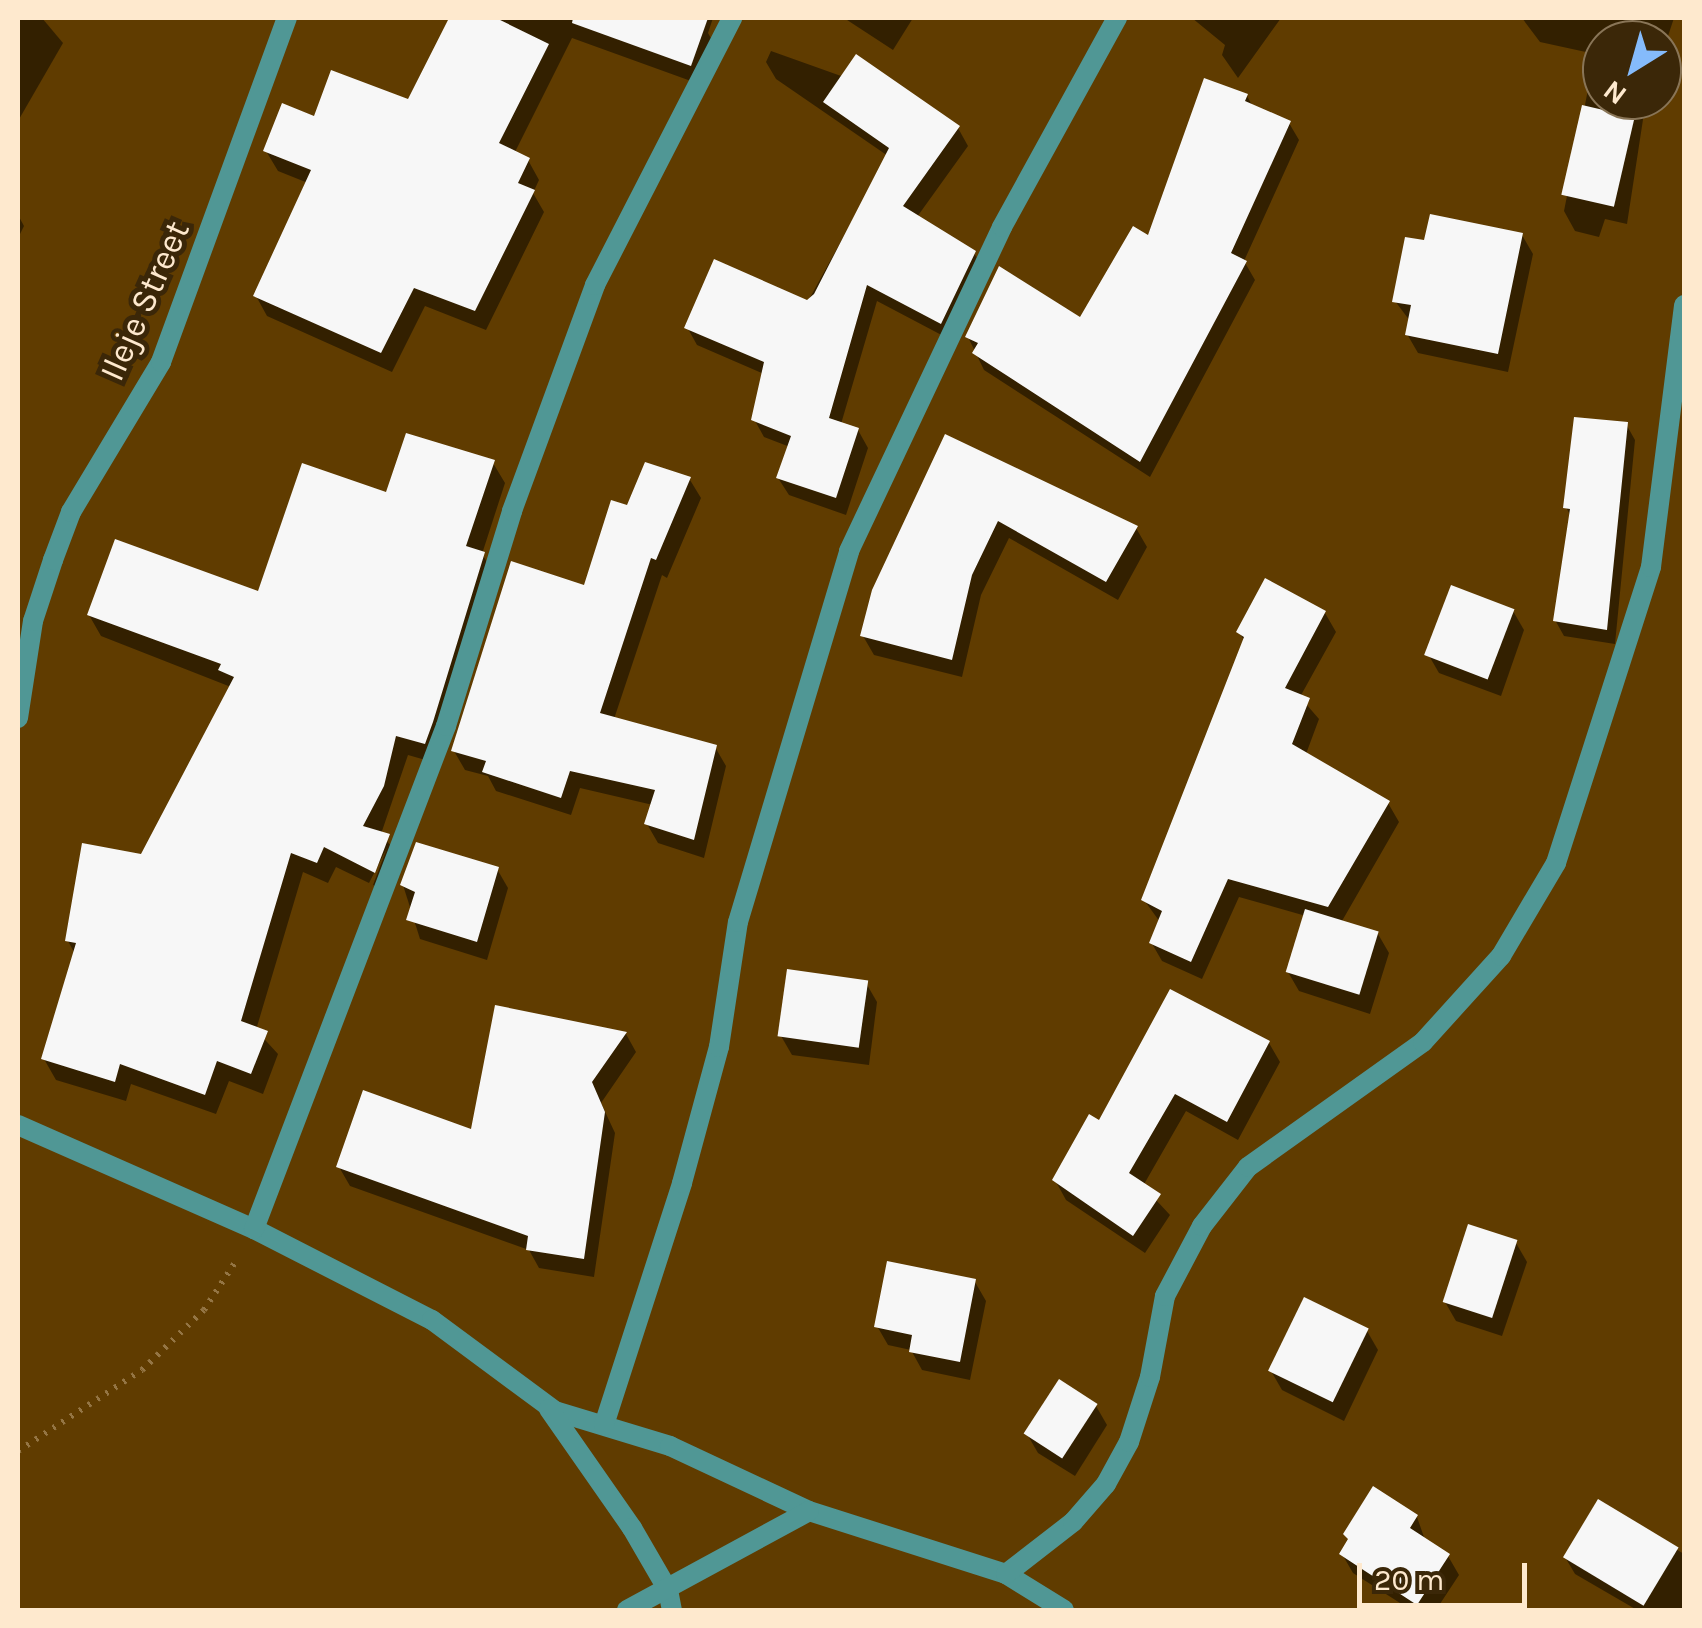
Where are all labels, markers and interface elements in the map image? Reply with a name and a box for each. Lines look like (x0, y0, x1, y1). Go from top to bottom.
north arrow (1582, 20, 1682, 120)
text: N (1597, 74, 1633, 112)
street label: Ileje Street (91, 214, 199, 388)
scale bar (1362, 1543, 1532, 1605)
text: 20 m (1374, 1562, 1444, 1598)

